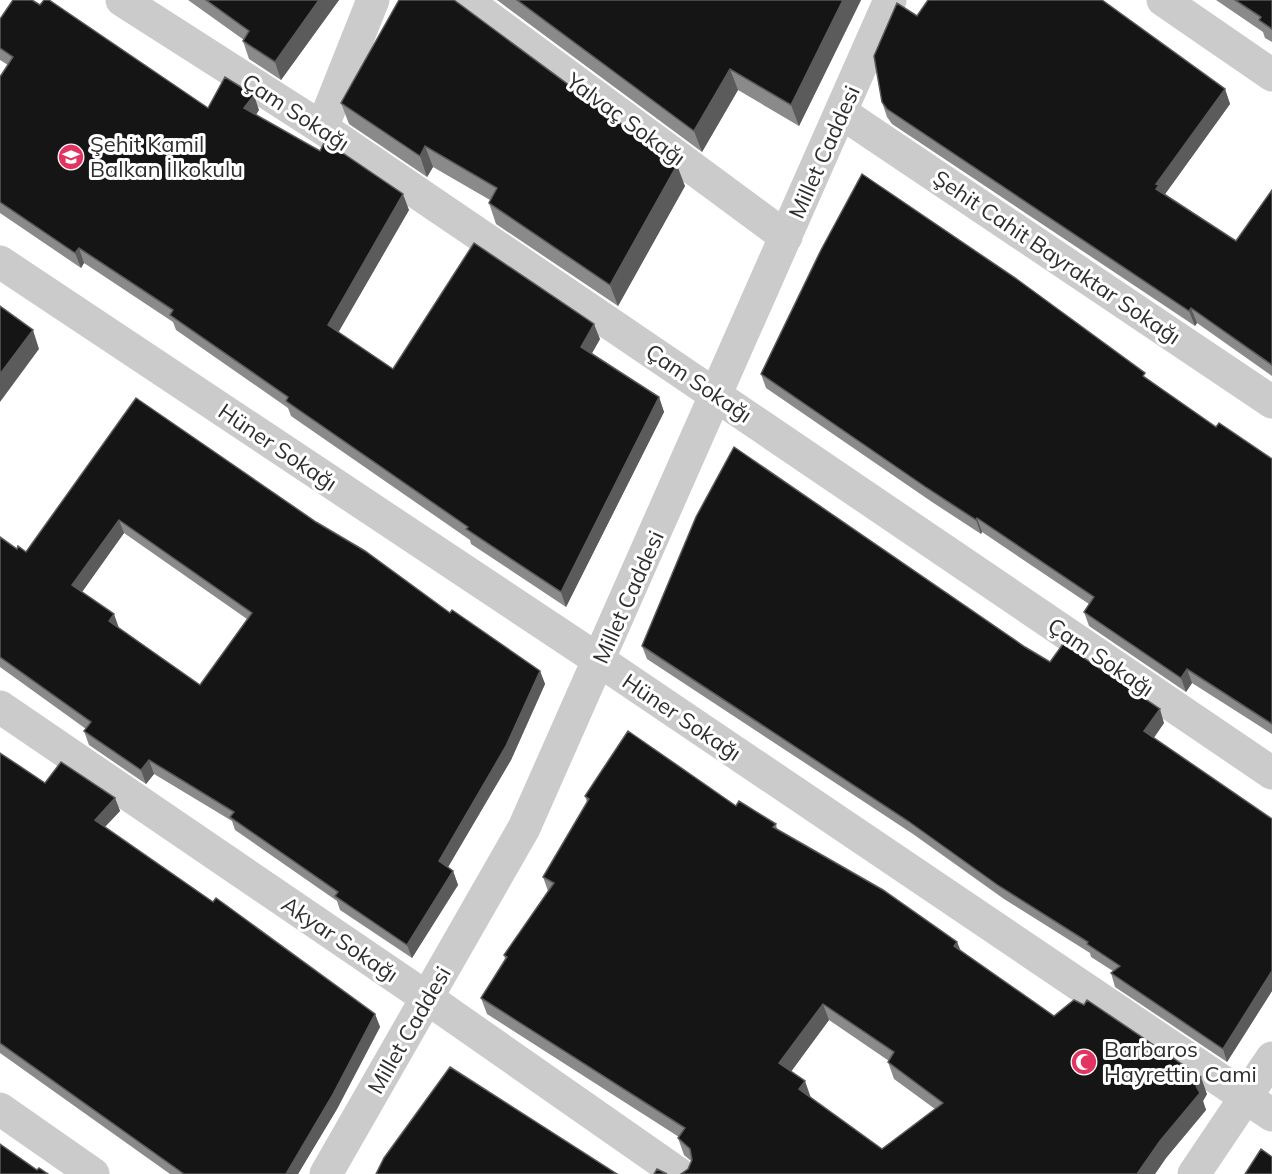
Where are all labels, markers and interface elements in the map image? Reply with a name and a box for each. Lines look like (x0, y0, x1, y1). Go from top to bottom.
street label: Yalvaç Sokağı (560, 66, 691, 172)
street label: Çam Sokağı (237, 67, 355, 157)
street label: Millet Caddesi (782, 81, 866, 223)
place label: Şehit Kamil Balkan İlkokulu (90, 130, 243, 183)
school or university icon: Şehit Kamil Balkan İlkokulu (56, 142, 86, 172)
street label: Şehit Cahit Bayraktar Sokağı (928, 164, 1186, 350)
street label: Çam Sokağı (641, 337, 757, 429)
street label: Hüner Sokağı (213, 397, 343, 497)
street label: Millet Caddesi (586, 526, 670, 668)
street label: Çam Sokağı (1043, 611, 1159, 703)
street label: Hüner Sokağı (617, 667, 747, 767)
street label: Akyar Sokağı (276, 890, 404, 988)
street label: Millet Caddesi (361, 961, 457, 1099)
place label: Barbaros Hayrettin Cami (1104, 1035, 1257, 1088)
mosque icon: Barbaros Hayrettin Cami (1069, 1047, 1099, 1077)

